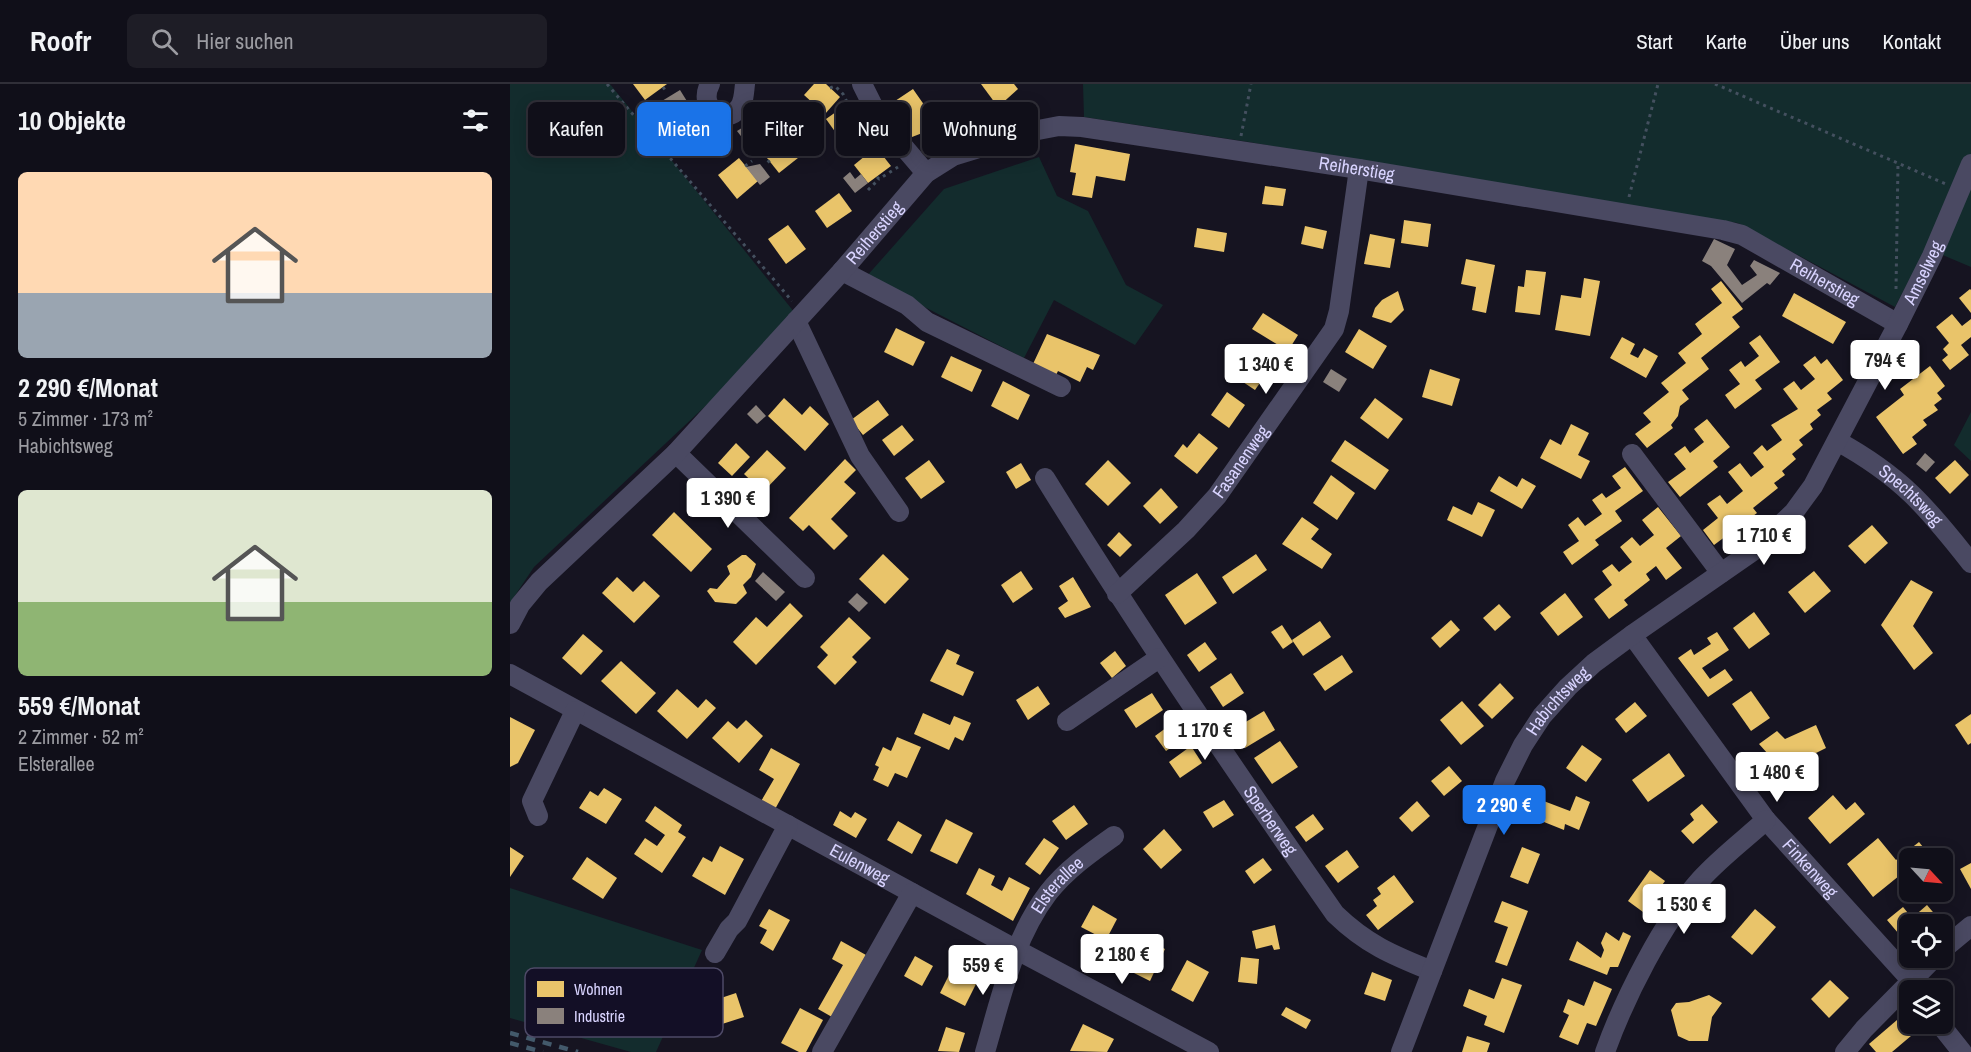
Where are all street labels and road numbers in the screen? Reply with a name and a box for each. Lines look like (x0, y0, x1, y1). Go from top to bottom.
street label: Reiherstieg (1317, 150, 1397, 187)
street label: Reiherstieg (840, 195, 909, 270)
street label: Amselweg (1896, 236, 1949, 310)
street label: Reiherstieg (1785, 252, 1865, 312)
street label: Fasanenweg (1206, 419, 1275, 503)
street label: Spechtsweg (1874, 458, 1949, 532)
street label: Habichtsweg (1520, 660, 1595, 740)
street label: Sperberweg (1238, 780, 1304, 861)
street label: Finkenweg (1777, 833, 1844, 904)
street label: Eulenweg (825, 837, 895, 891)
street label: Elsterallee (1024, 850, 1089, 918)

